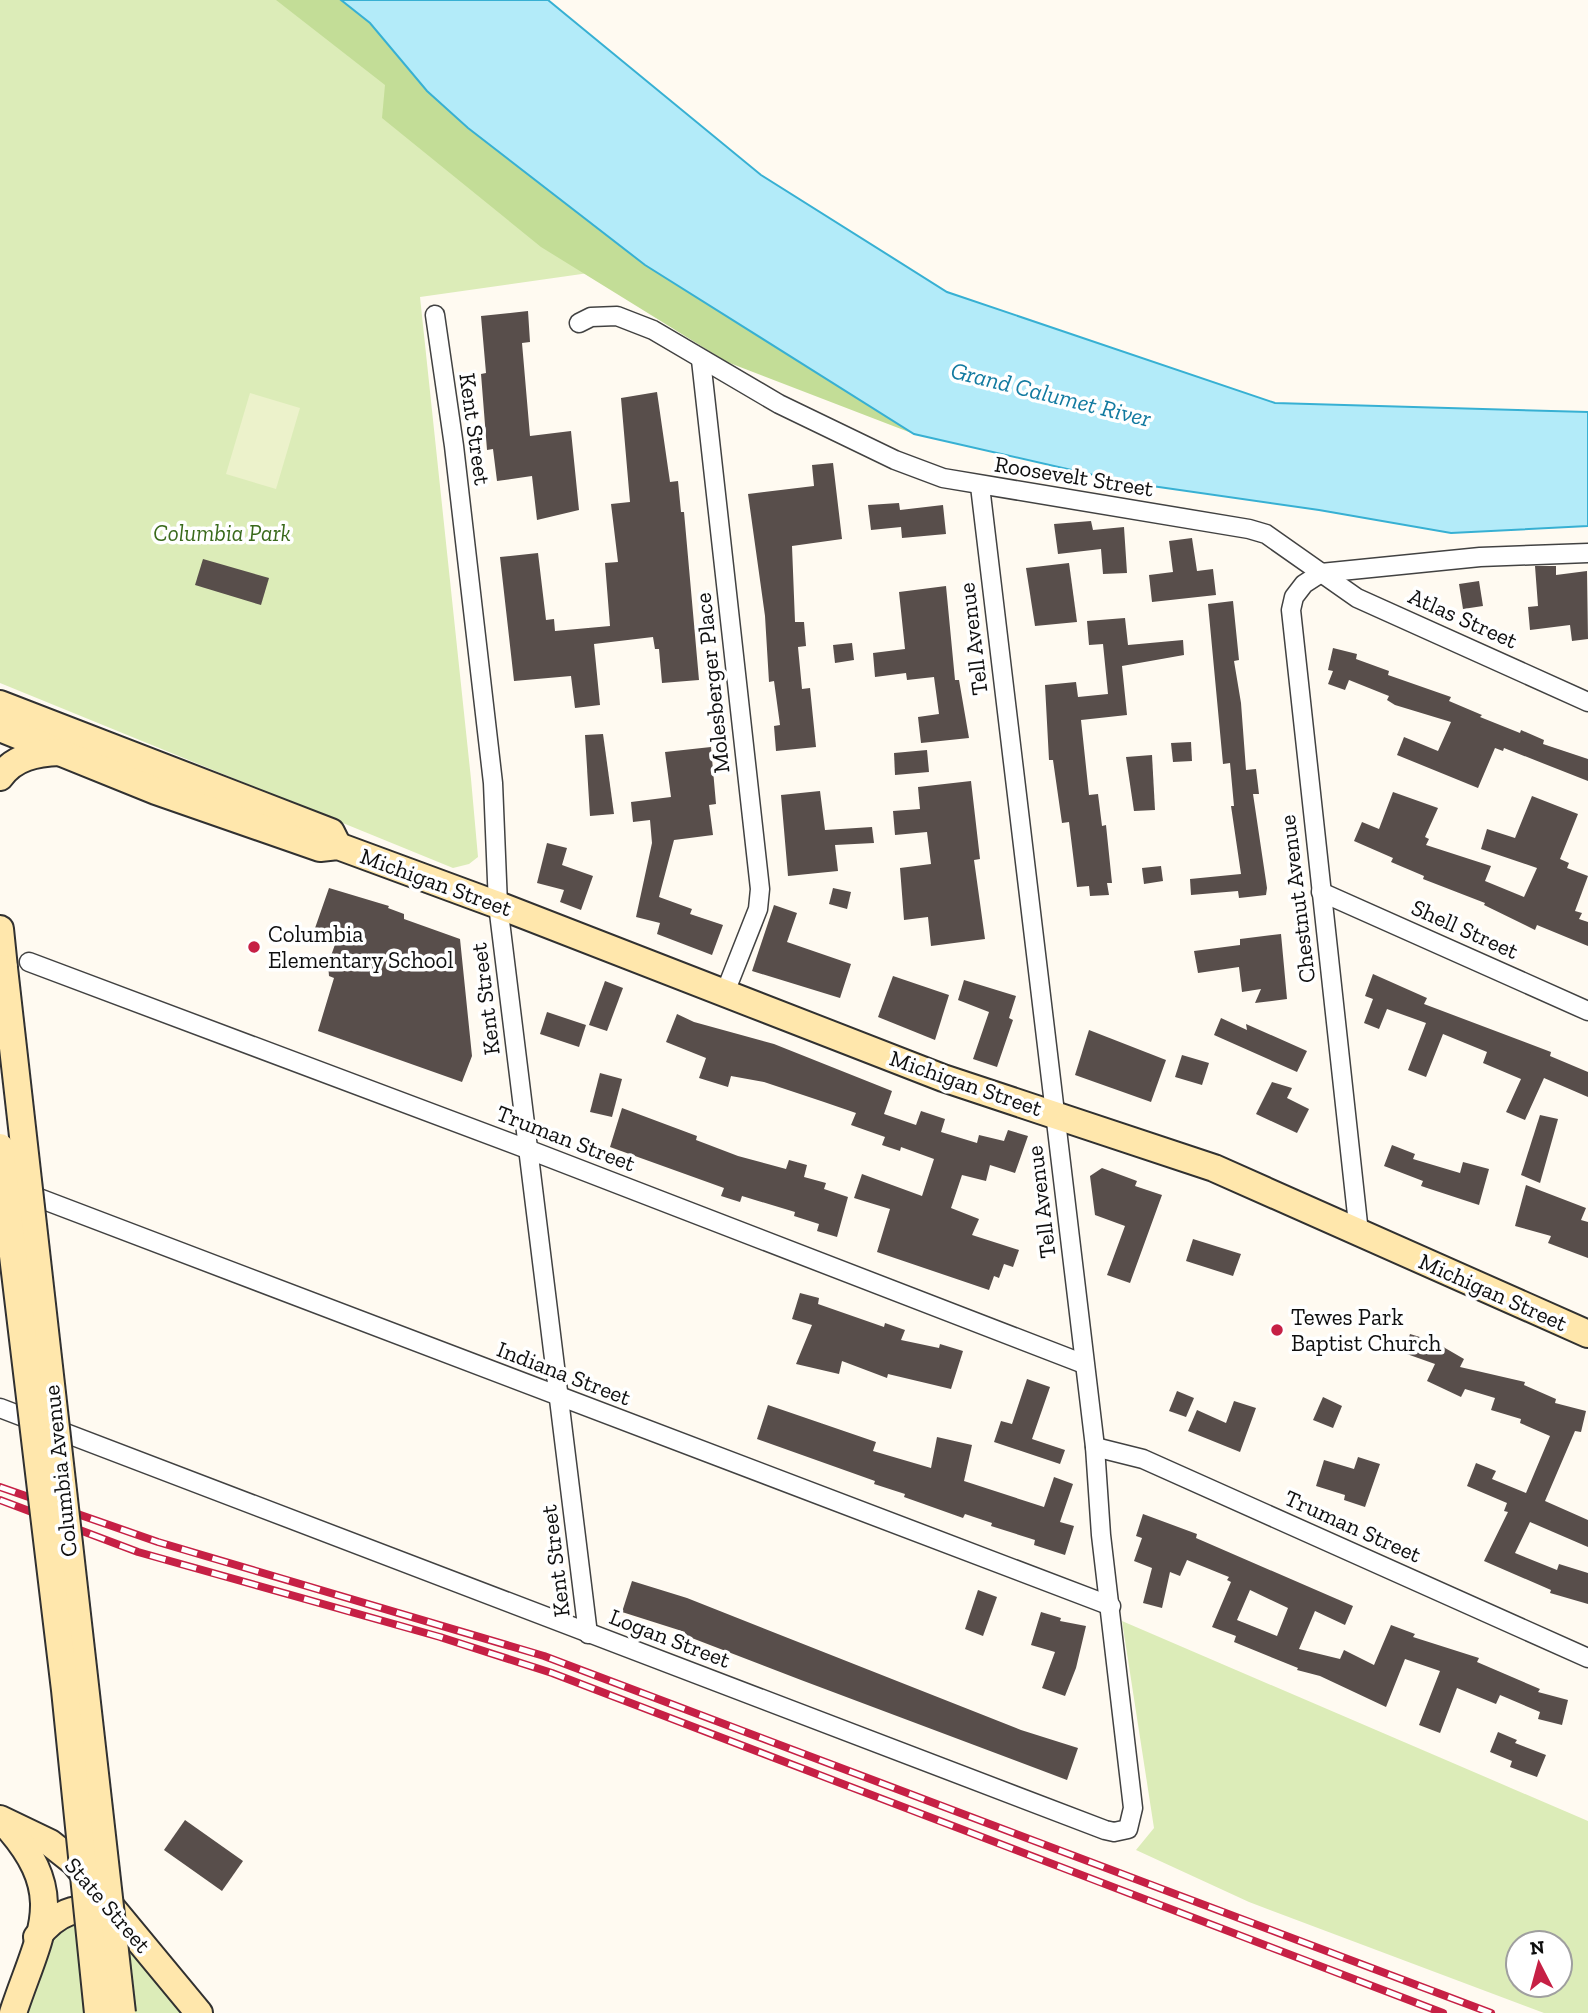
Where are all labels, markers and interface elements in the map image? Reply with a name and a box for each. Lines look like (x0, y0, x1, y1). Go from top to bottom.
water label: Grand Calumet River (948, 355, 1155, 433)
street label: Kent Street (453, 371, 497, 487)
street label: Roosevelt Street (993, 450, 1156, 502)
park label: Columbia Park (153, 519, 291, 547)
street label: Tell Avenue (952, 581, 994, 697)
street label: Atlas Street (1404, 582, 1522, 655)
street label: Molesberger Place (689, 591, 735, 775)
street label: Chestnut Avenue (1273, 813, 1321, 985)
street label: Michigan Street (356, 842, 516, 923)
street label: Shell Street (1407, 893, 1523, 965)
place label: Columbia Elementary School (268, 920, 454, 974)
marker: Columbia Elementary School (246, 939, 262, 955)
street label: Kent Street (464, 941, 506, 1057)
street label: Michigan Street (886, 1044, 1046, 1122)
street label: Truman Street (493, 1099, 640, 1177)
street label: Tell Avenue (1020, 1144, 1062, 1260)
street label: Michigan Street (1415, 1247, 1572, 1337)
place label: Tewes Park Baptist Church (1291, 1303, 1441, 1357)
marker: Tewes Park Baptist Church (1269, 1322, 1285, 1338)
street label: Indiana Street (493, 1335, 635, 1411)
street label: Columbia Avenue (37, 1384, 83, 1558)
street label: Truman Street (1280, 1483, 1426, 1569)
street label: Kent Street (534, 1503, 576, 1619)
street label: Logan Street (606, 1602, 735, 1674)
street label: State Street (59, 1852, 157, 1959)
north arrow (1504, 1929, 1574, 1999)
text: N (1529, 1935, 1546, 1960)

